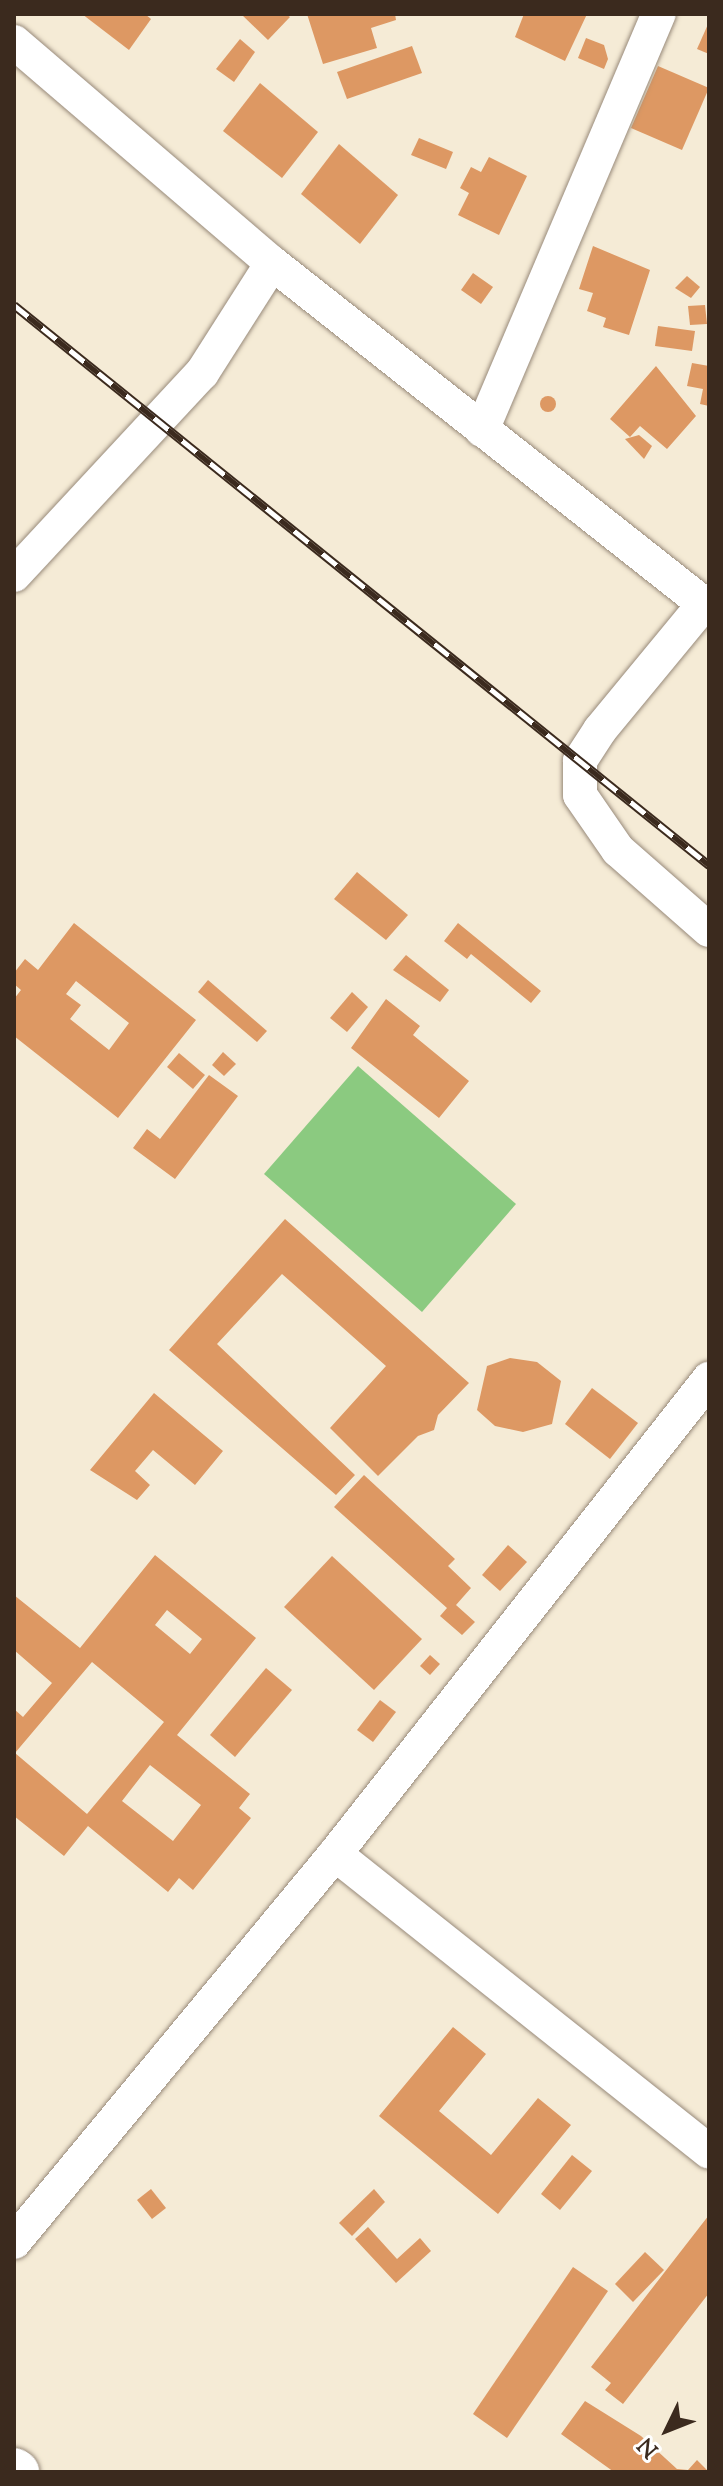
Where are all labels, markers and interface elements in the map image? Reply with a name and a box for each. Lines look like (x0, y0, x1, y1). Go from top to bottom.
north arrow (627, 2390, 707, 2470)
text: N (632, 2429, 667, 2464)

